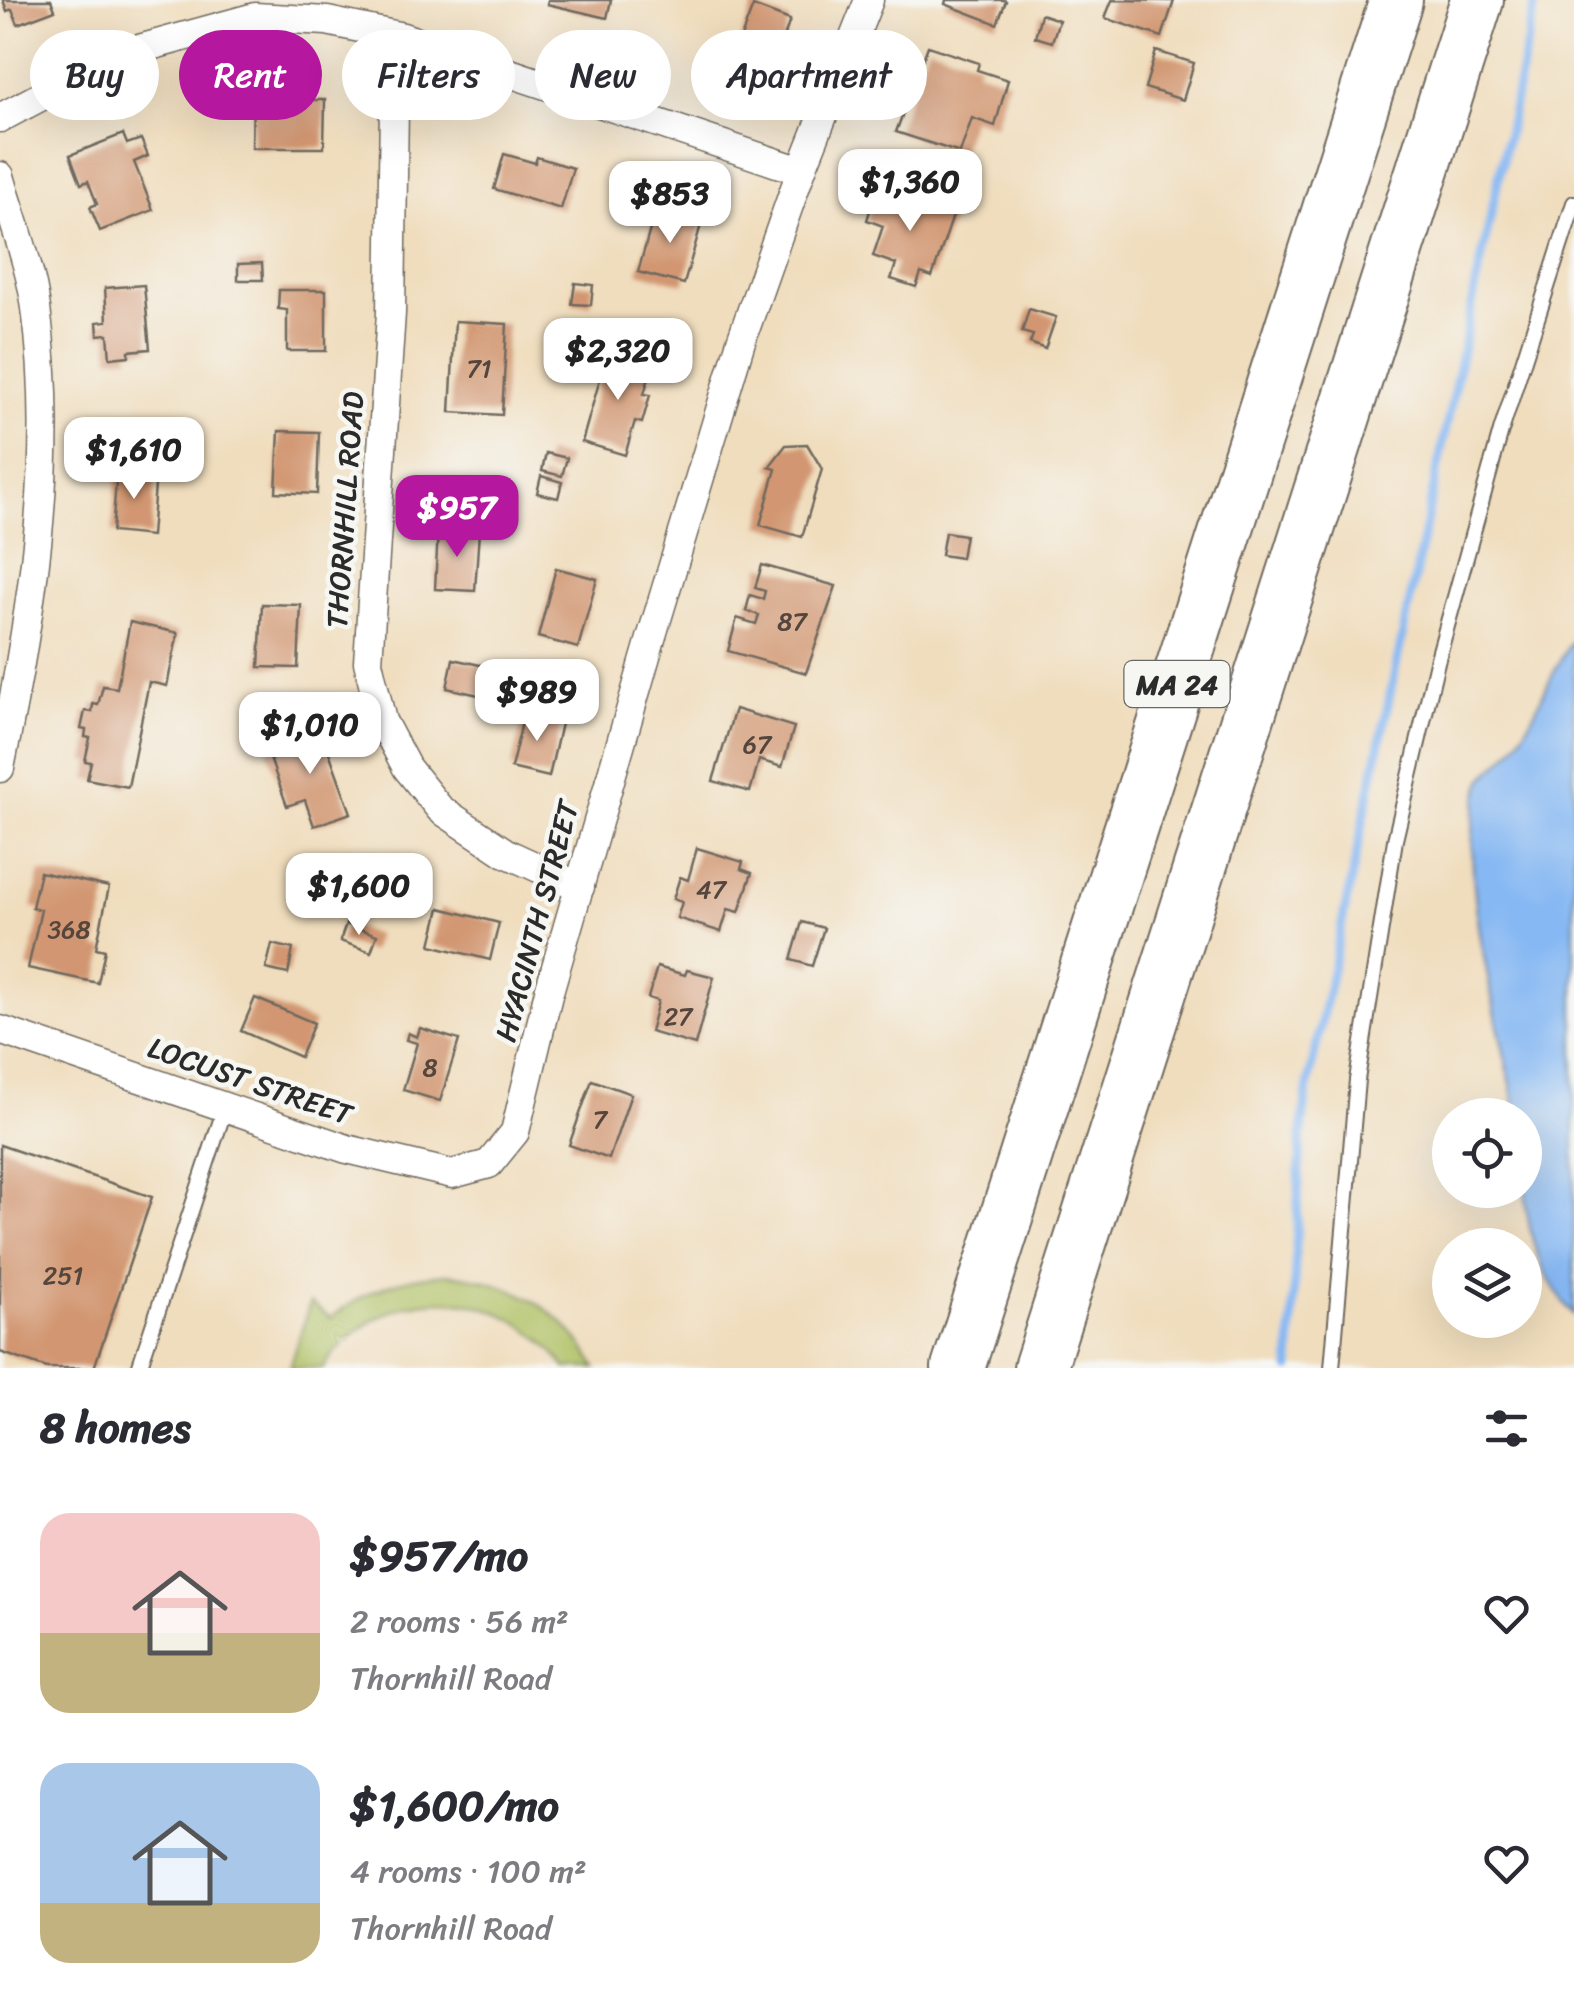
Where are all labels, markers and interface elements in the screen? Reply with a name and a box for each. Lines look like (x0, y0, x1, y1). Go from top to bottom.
chip: Buy (30, 30, 159, 120)
chip: Rent (179, 30, 322, 120)
chip: Filters (342, 30, 515, 120)
chip: New (535, 30, 671, 120)
chip: Apartment (691, 30, 927, 120)
pin: $1,360 (829, 149, 991, 234)
text: $1,360 (860, 153, 960, 210)
pin: $853 (611, 161, 729, 246)
text: $853 (631, 165, 709, 222)
pin: $2,320 (537, 318, 699, 403)
text: $2,320 (566, 322, 670, 379)
house number: 71 (466, 346, 492, 391)
street label: THORNHILL ROAD (310, 390, 380, 630)
pin: $1,610 (53, 417, 215, 502)
text: $1,610 (86, 421, 182, 478)
pin: $957 (398, 475, 516, 560)
text: $957 (417, 479, 497, 536)
house number: 87 (777, 599, 808, 644)
pin: $989 (478, 659, 596, 744)
road number: MA 24 (1124, 661, 1230, 707)
text: $989 (497, 663, 577, 720)
pin: $1,010 (229, 692, 391, 777)
text: $1,010 (261, 696, 359, 753)
house number: 67 (743, 722, 773, 767)
street label: HYACINTH STREET (479, 792, 596, 1048)
pin: $1,600 (278, 853, 440, 938)
text: $1,600 (308, 857, 410, 914)
house number: 47 (696, 867, 728, 912)
house number: 368 (47, 907, 91, 952)
house number: 27 (664, 994, 694, 1039)
street label: LOCUST STREET (140, 1021, 362, 1142)
house number: 8 (422, 1045, 438, 1090)
house number: 7 (593, 1097, 609, 1142)
map controls (1432, 1098, 1542, 1338)
button: locate (1432, 1098, 1542, 1208)
button: layers (1432, 1228, 1542, 1338)
house number: 251 (43, 1253, 83, 1298)
text: 8 homes (40, 1391, 191, 1465)
icon: filters (1479, 1401, 1534, 1456)
text: $957/mo (350, 1519, 528, 1593)
icon: home (120, 1553, 240, 1673)
icon: heart (1479, 1586, 1534, 1641)
text: 2 rooms · 56 m² (350, 1593, 569, 1650)
text: Thornhill Road (350, 1650, 552, 1707)
text: $1,600/mo (350, 1769, 559, 1843)
icon: home (120, 1803, 240, 1923)
icon: heart (1479, 1836, 1534, 1891)
text: 4 rooms · 100 m² (350, 1843, 587, 1900)
text: Thornhill Road (350, 1900, 552, 1957)

